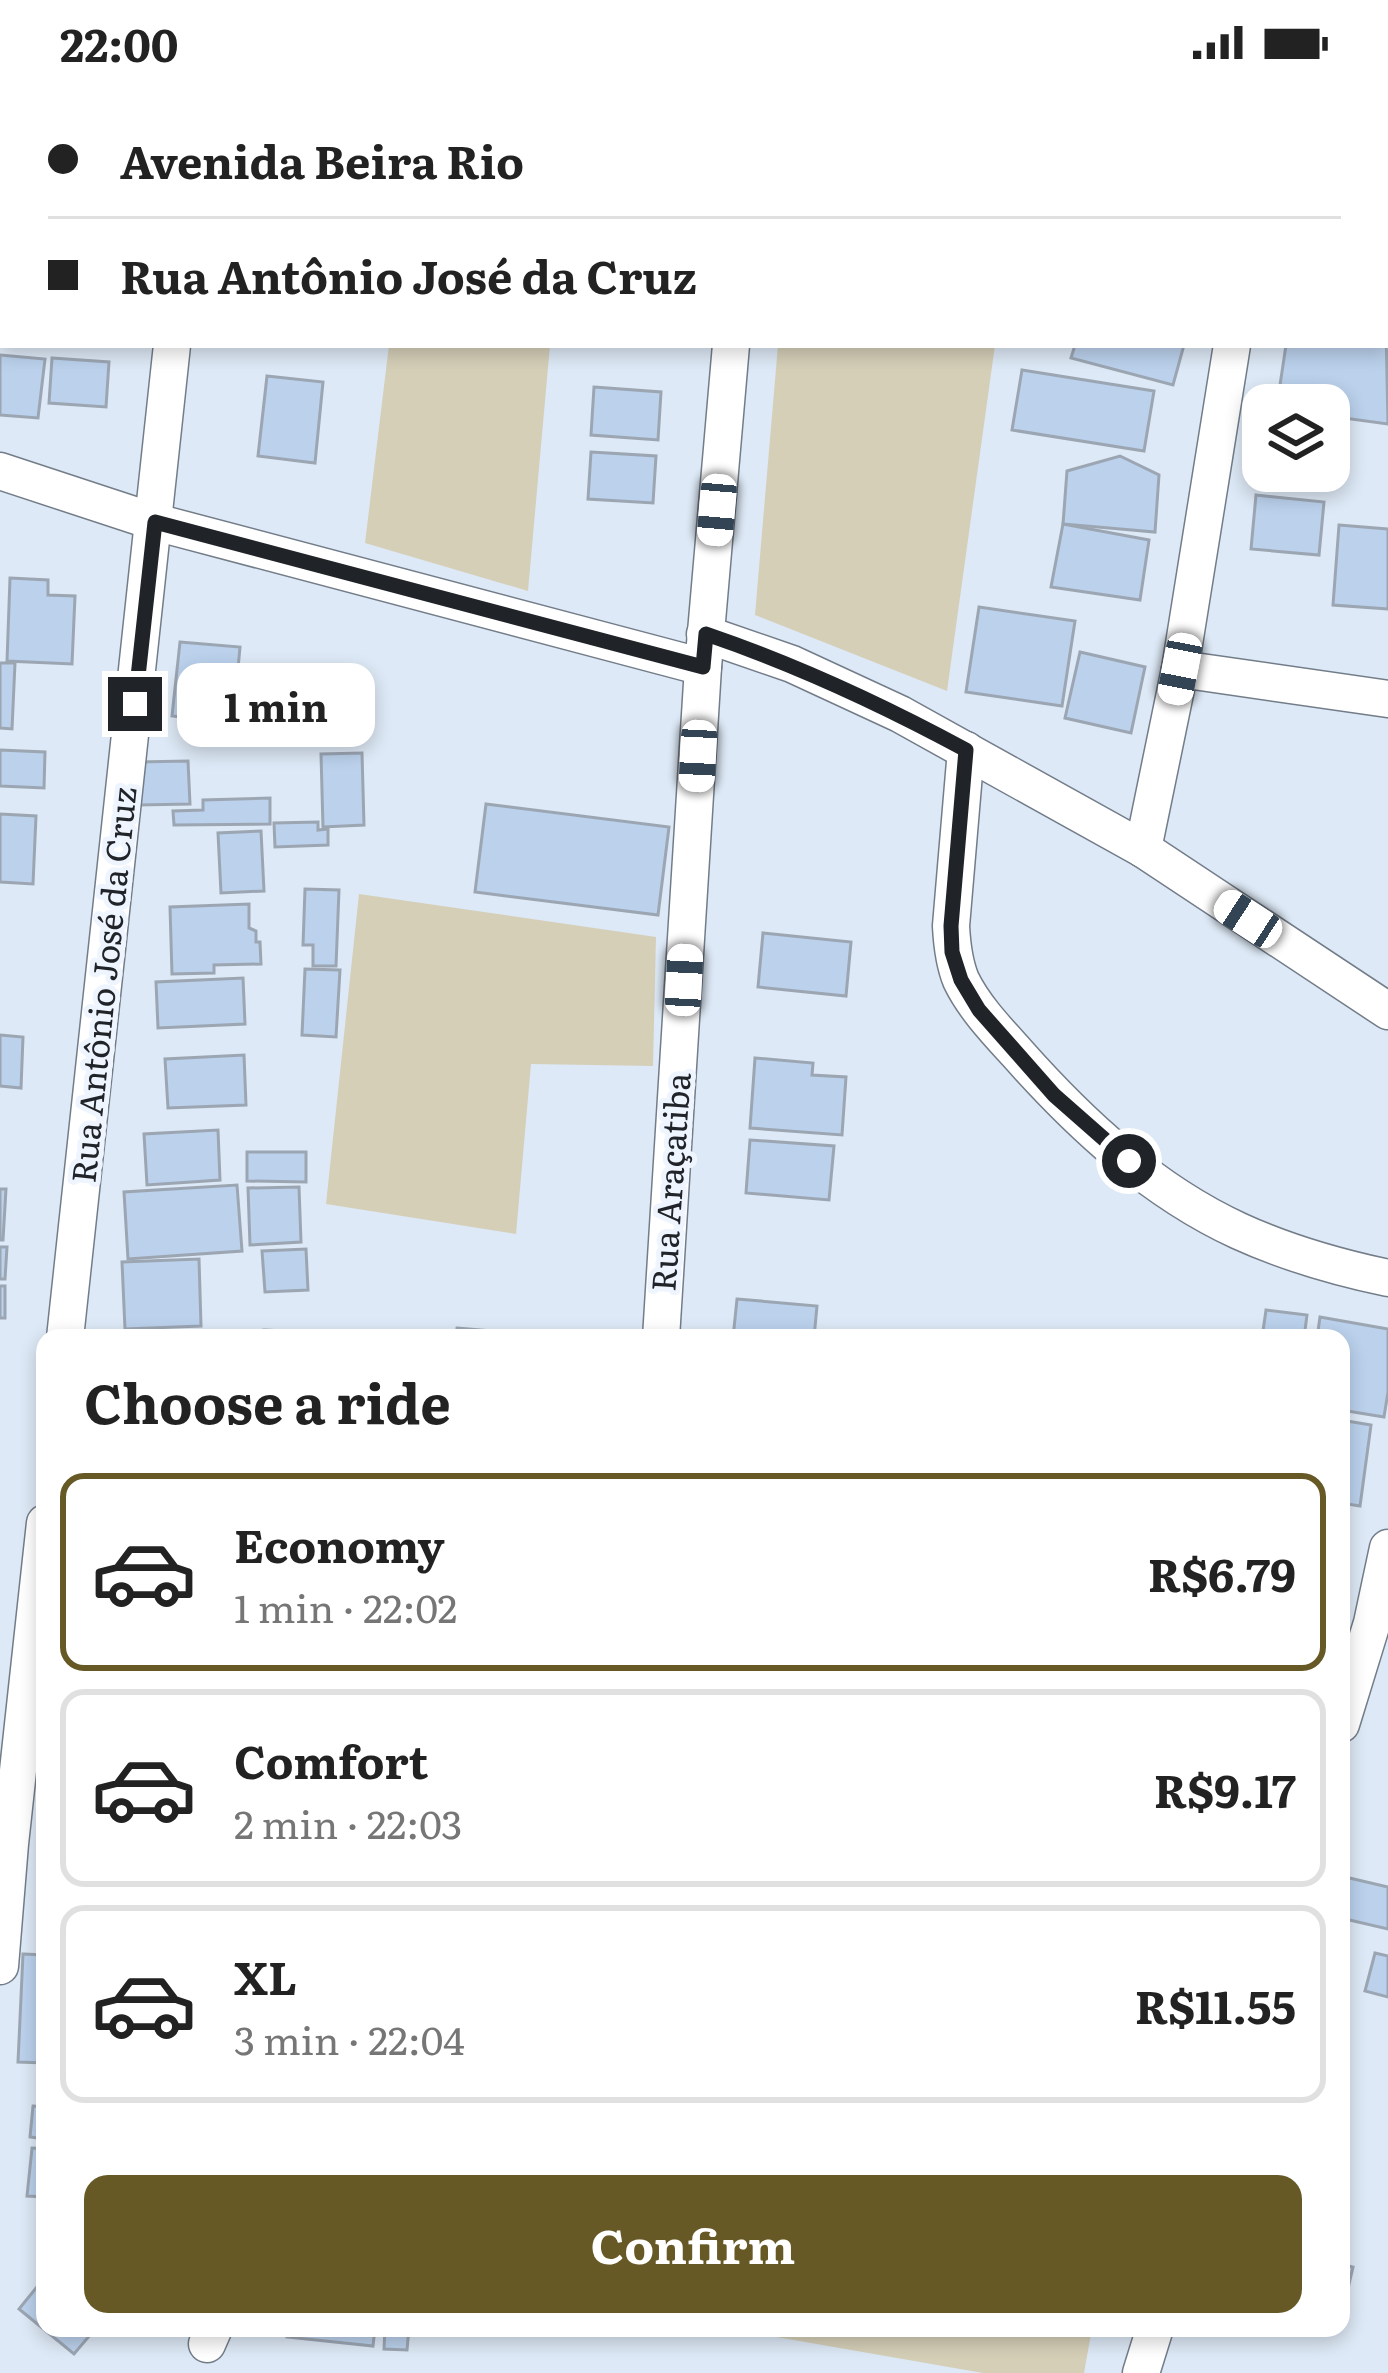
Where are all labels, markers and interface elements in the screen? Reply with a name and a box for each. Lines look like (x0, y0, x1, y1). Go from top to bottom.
text: 22:00 (60, 9, 179, 76)
text: Avenida Beira Rio (120, 126, 524, 193)
text: Rua Antônio José da Cruz (120, 241, 697, 308)
map controls (1242, 384, 1350, 492)
button: layers (1242, 384, 1350, 492)
car (696, 473, 738, 547)
car (1155, 630, 1205, 708)
callout: 1 min (177, 662, 375, 746)
text: 1 min (224, 676, 328, 734)
route end (108, 677, 162, 731)
car (678, 719, 718, 793)
street label: Rua Antônio José da Cruz (56, 784, 147, 1185)
car (1208, 884, 1288, 954)
car (664, 943, 704, 1017)
street label: Rua Araçatiba (636, 1071, 701, 1293)
route start (1102, 1134, 1156, 1188)
text: Choose a ride (84, 1360, 451, 1441)
text: Economy (234, 1510, 445, 1577)
icon: car (90, 1518, 198, 1626)
text: R$6.79 (1148, 1539, 1296, 1606)
text: 1 min · 22:02 (234, 1577, 457, 1635)
text: Comfort (234, 1726, 428, 1793)
icon: car (90, 1734, 198, 1842)
text: R$9.17 (1154, 1755, 1296, 1822)
text: 2 min · 22:03 (234, 1793, 462, 1851)
text: XL (234, 1942, 297, 2009)
icon: car (90, 1950, 198, 2058)
text: R$11.55 (1135, 1971, 1296, 2038)
text: 3 min · 22:04 (234, 2009, 465, 2067)
button: Confirm (84, 2175, 1302, 2313)

